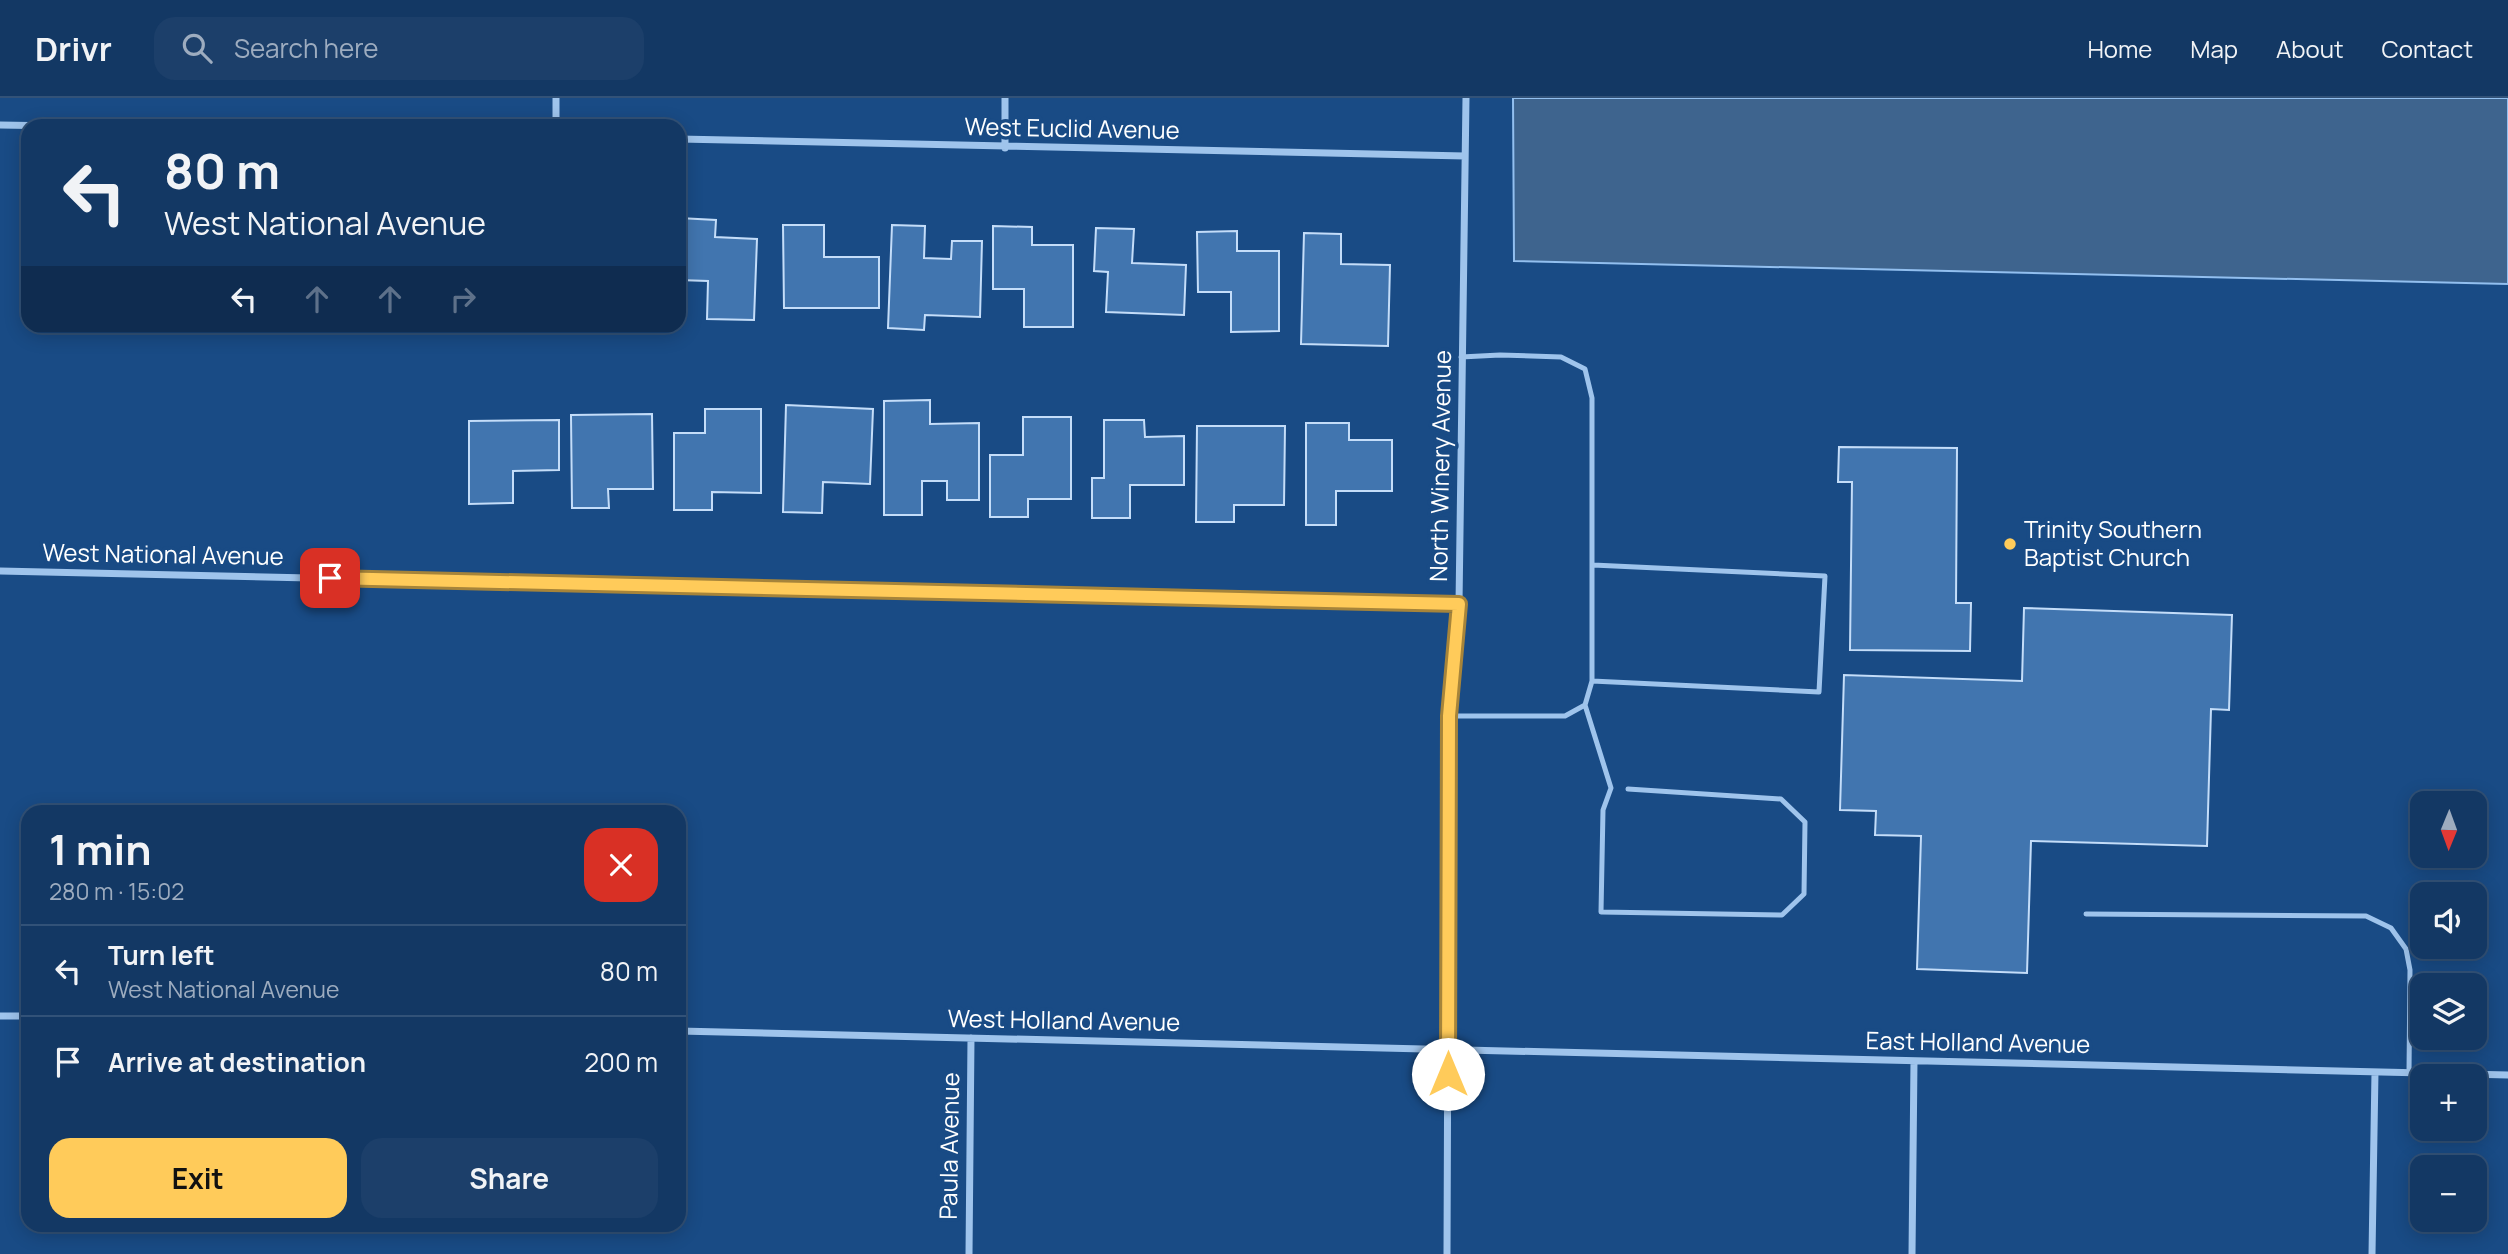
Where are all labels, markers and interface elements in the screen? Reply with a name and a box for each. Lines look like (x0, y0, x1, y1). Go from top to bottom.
search box (154, 17, 644, 80)
text: Drivr (35, 26, 112, 71)
icon: search (178, 29, 216, 67)
text: Search here (234, 30, 378, 66)
text: Home (2087, 32, 2152, 65)
text: Map (2190, 32, 2238, 65)
text: About (2276, 32, 2344, 65)
text: Contact (2382, 32, 2473, 65)
street label: West Euclid Avenue (964, 109, 1180, 146)
text: 80 m (164, 137, 280, 204)
icon: left (49, 147, 140, 238)
text: West National Avenue (164, 201, 486, 245)
icon: left (225, 280, 263, 318)
icon: ahead (298, 280, 336, 318)
icon: ahead (371, 280, 409, 318)
icon: right (444, 280, 482, 318)
street label: North Winery Avenue (1421, 350, 1458, 582)
place label: Trinity Southern Baptist Church (2024, 512, 2202, 573)
street label: West National Avenue (42, 535, 284, 572)
marker: Trinity Southern Baptist Church (2002, 536, 2018, 552)
pin (300, 548, 360, 608)
icon: arrive (311, 559, 349, 597)
north arrow (2410, 791, 2487, 868)
map controls (2410, 791, 2487, 1232)
text: 1 min (49, 820, 152, 878)
button: close (584, 828, 658, 902)
text: 280 m · 15:02 (49, 875, 184, 907)
button: sound (2410, 882, 2487, 959)
text: Turn left (108, 937, 215, 973)
icon: left (49, 952, 87, 990)
text: 80 m (600, 953, 658, 989)
text: West National Avenue (108, 973, 339, 1005)
button: layers (2410, 973, 2487, 1050)
street label: West Holland Avenue (947, 1001, 1181, 1038)
street label: East Holland Avenue (1865, 1023, 2091, 1060)
position arrow (1411, 1037, 1485, 1111)
icon: arrive (49, 1043, 87, 1081)
text: Arrive at destination (108, 1044, 366, 1080)
text: 200 m (584, 1044, 658, 1080)
button: + (2410, 1064, 2487, 1141)
street label: Paula Avenue (931, 1072, 966, 1220)
button: Exit (49, 1138, 347, 1218)
button: Share (361, 1138, 658, 1218)
button: − (2410, 1155, 2487, 1232)

